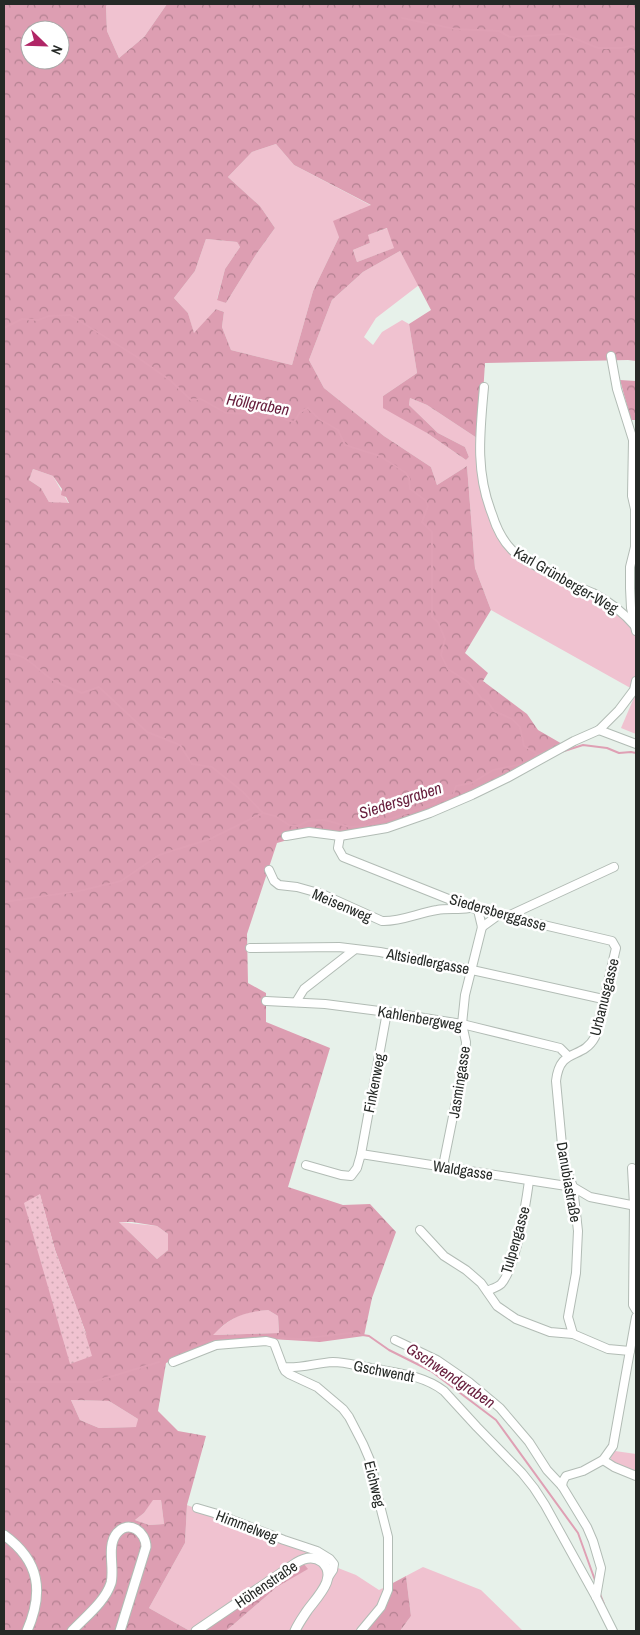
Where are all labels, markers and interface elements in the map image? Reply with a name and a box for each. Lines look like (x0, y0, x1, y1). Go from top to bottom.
north arrow (20, 20, 70, 70)
text: N (47, 43, 67, 57)
water label: Höllgraben (225, 388, 291, 420)
street label: Karl Grünberger-Weg (510, 542, 622, 619)
water label: Siedersgraben (356, 776, 444, 824)
street label: Meisenweg (309, 883, 375, 927)
street label: Siedersberggasse (447, 888, 549, 936)
street label: Altsiedlergasse (384, 942, 471, 979)
street label: Urbanusgasse (584, 956, 624, 1038)
street label: Kahlenbergweg (376, 1000, 464, 1036)
street label: Jasmingasse (443, 1044, 475, 1119)
street label: Finkenweg (358, 1051, 390, 1115)
street label: Danubiastraße (552, 1140, 586, 1224)
street label: Waldgasse (432, 1155, 495, 1185)
street label: Tulpengasse (495, 1204, 535, 1276)
water label: Gschwendgraben (402, 1337, 500, 1413)
street label: Gschwendt (352, 1355, 417, 1387)
street label: Eichweg (359, 1459, 391, 1510)
street label: Himmelweg (213, 1505, 281, 1547)
street label: Höhenstraße (231, 1555, 301, 1613)

